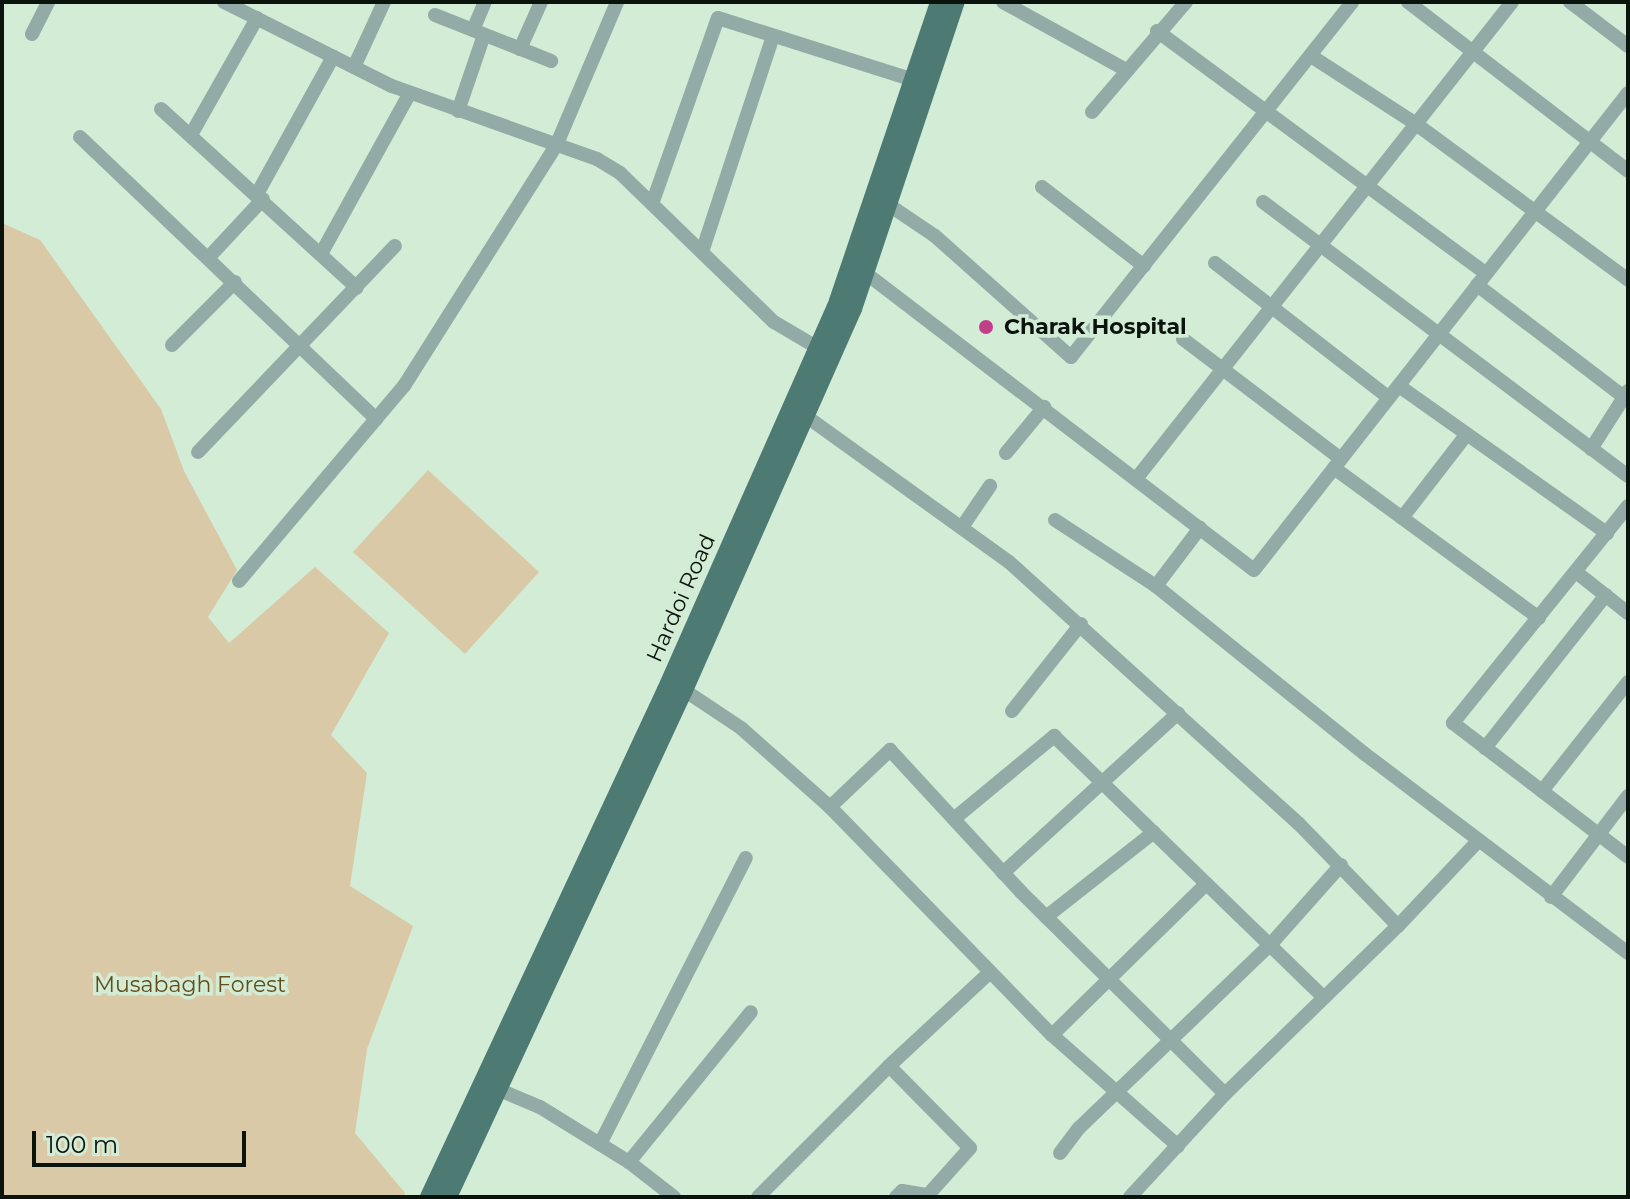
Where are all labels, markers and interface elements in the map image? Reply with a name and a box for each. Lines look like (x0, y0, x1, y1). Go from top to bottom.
place label: Charak Hospital (1004, 314, 1187, 340)
marker: Charak Hospital (975, 316, 997, 338)
street label: Hardoi Road (641, 530, 721, 666)
park label: Musabagh Forest (94, 972, 286, 998)
scale bar (36, 1115, 250, 1165)
text: 100 m (46, 1130, 118, 1159)

